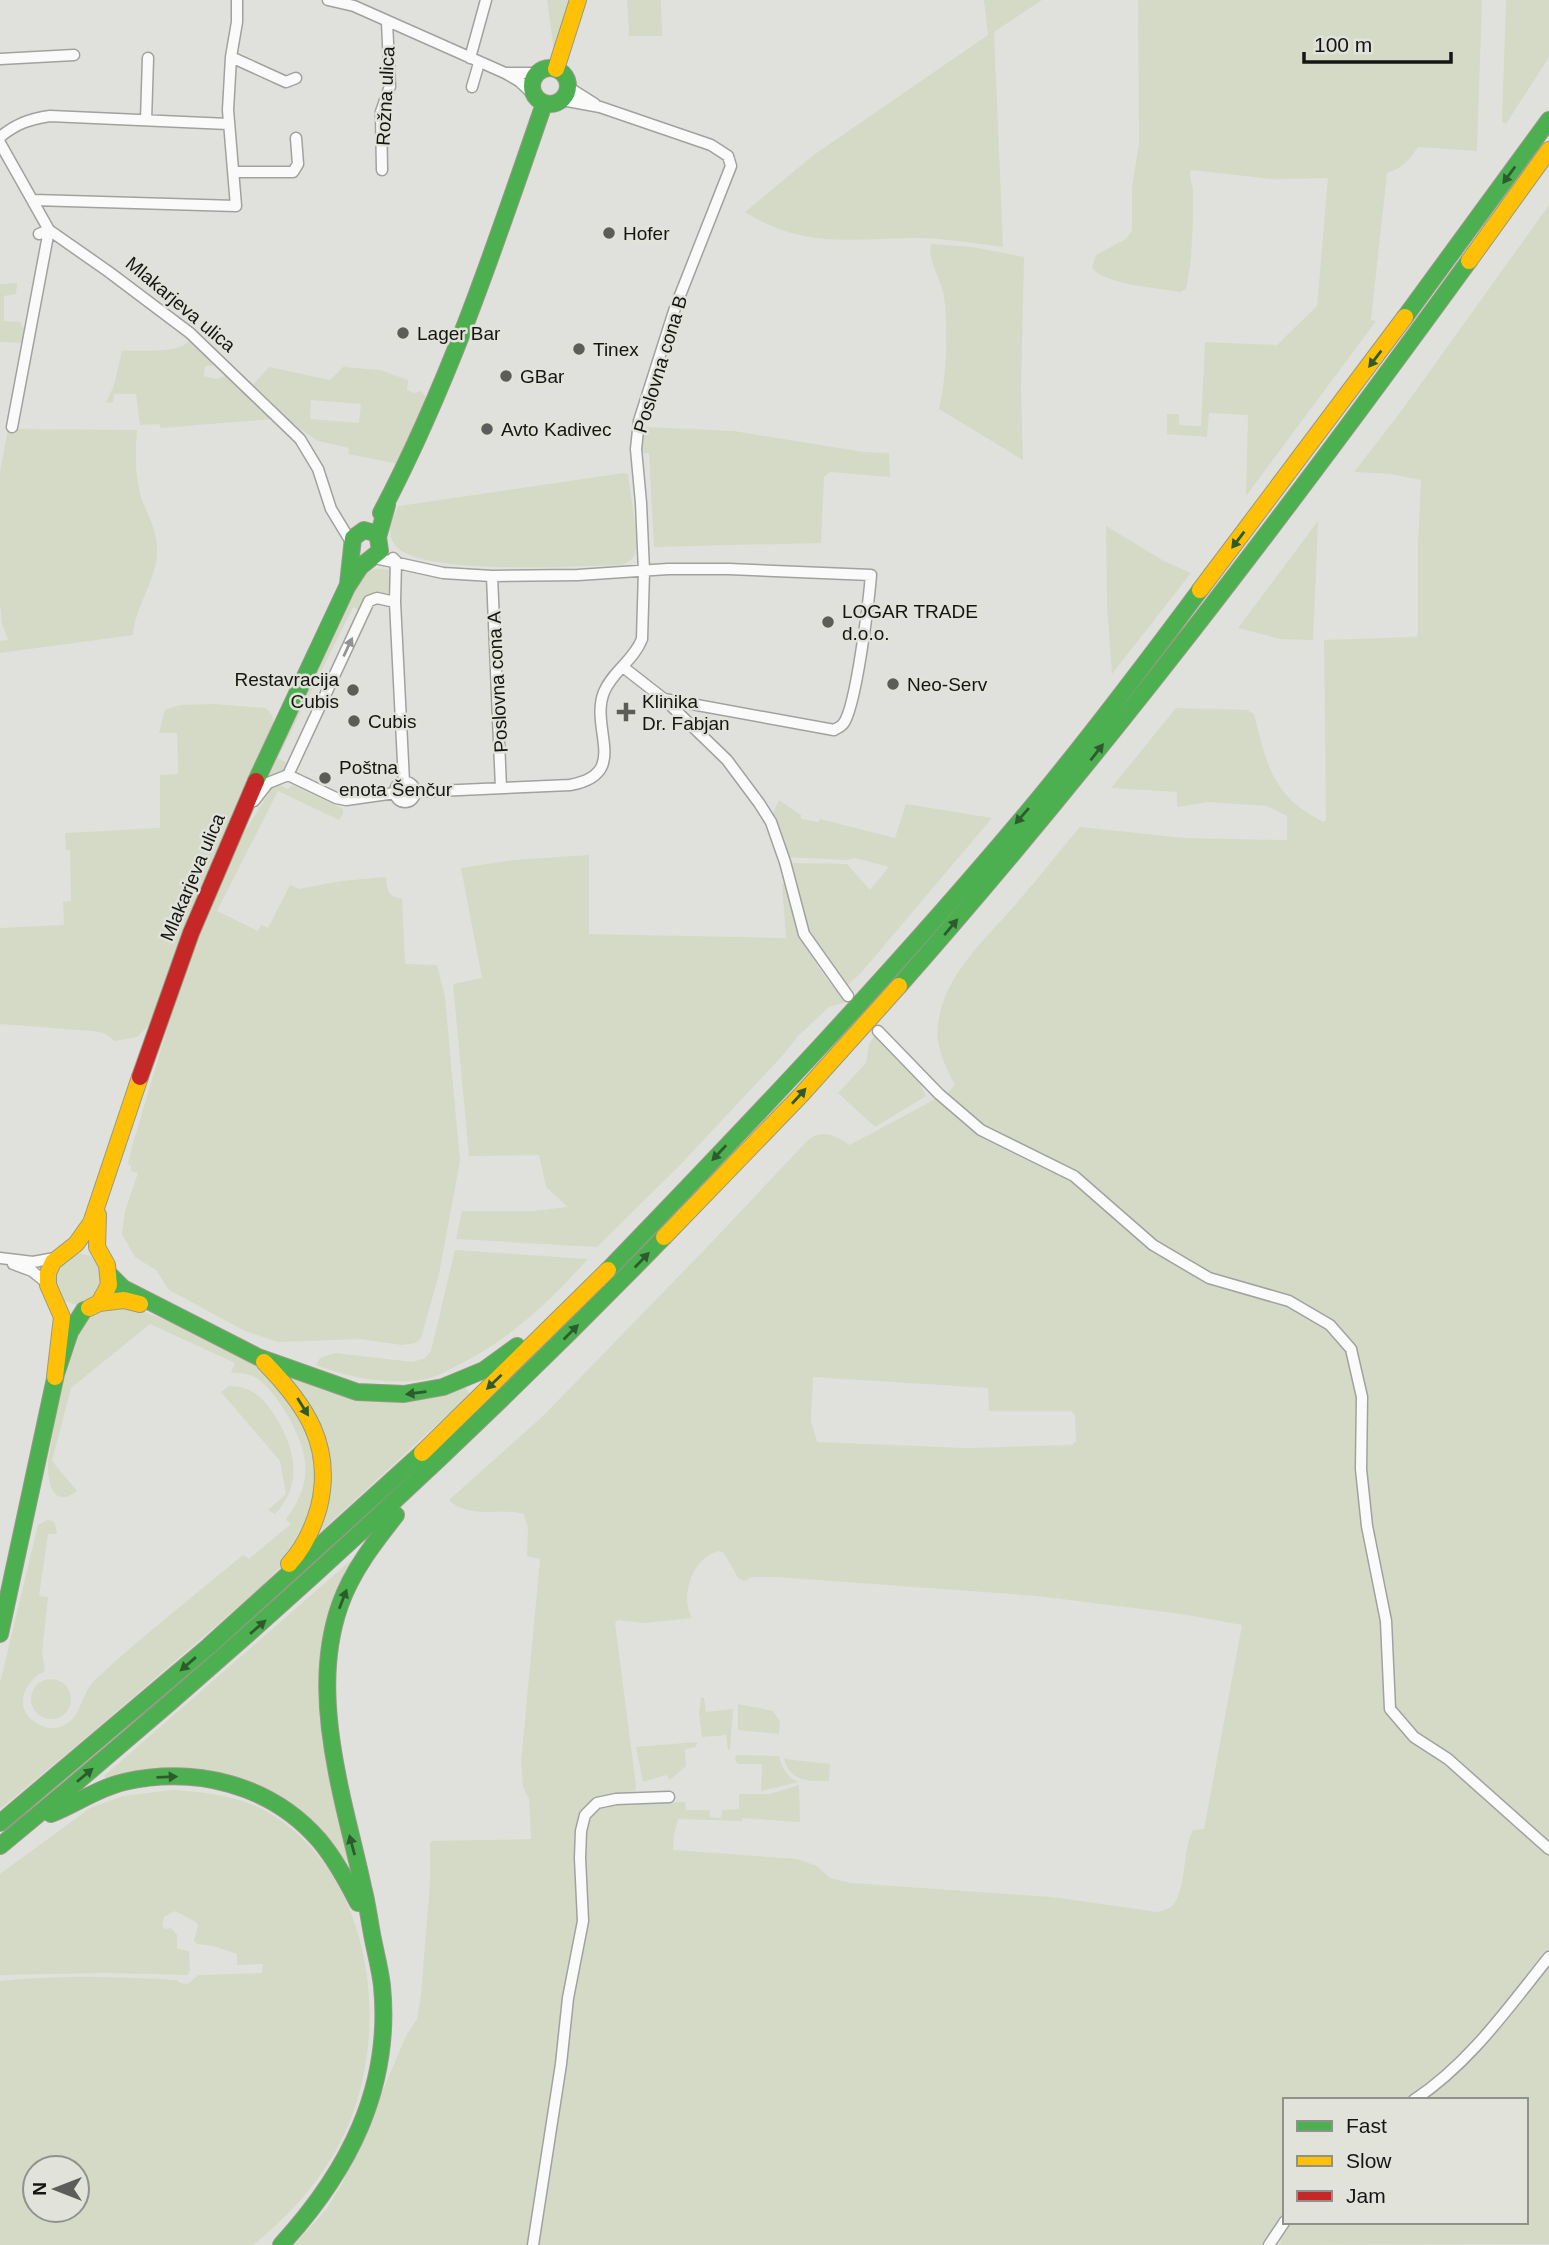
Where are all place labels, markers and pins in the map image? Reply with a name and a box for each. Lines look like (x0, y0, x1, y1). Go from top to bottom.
place label: Hofer (623, 223, 670, 244)
marker: Hofer (601, 225, 617, 241)
place label: Lager Bar (417, 323, 501, 344)
marker: Lager Bar (395, 325, 411, 341)
place label: Tinex (593, 339, 639, 360)
marker: Tinex (571, 341, 587, 357)
place label: GBar (520, 366, 565, 387)
marker: GBar (498, 368, 514, 384)
place label: Avto Kadivec (501, 419, 612, 440)
marker: Avto Kadivec (479, 421, 495, 437)
place label: LOGAR TRADE d.o.o. (842, 601, 978, 644)
marker: LOGAR TRADE d.o.o. (820, 614, 836, 630)
place label: Restavracija Cubis (234, 669, 339, 712)
place label: Neo-Serv (907, 674, 988, 695)
marker: Neo-Serv (885, 676, 901, 692)
marker: Restavracija Cubis (345, 682, 361, 698)
place label: Klinika Dr. Fabjan (642, 691, 730, 734)
marker: Klinika Dr. Fabjan (616, 702, 636, 722)
place label: Cubis (368, 711, 417, 732)
marker: Cubis (346, 713, 362, 729)
place label: Poštna enota Šenčur (339, 757, 453, 800)
marker: Poštna enota Šenčur (317, 770, 333, 786)

